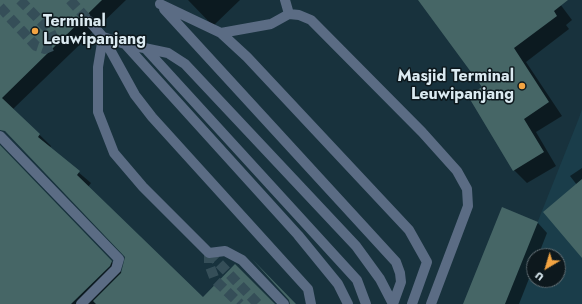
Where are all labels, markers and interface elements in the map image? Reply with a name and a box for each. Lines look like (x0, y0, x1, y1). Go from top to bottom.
place label: Terminal Leuwipanjang (43, 12, 146, 50)
marker: Terminal Leuwipanjang (30, 26, 40, 36)
place label: Masjid Terminal Leuwipanjang (398, 67, 514, 105)
marker: Masjid Terminal Leuwipanjang (517, 81, 527, 91)
north arrow (526, 248, 566, 288)
text: U (531, 268, 547, 285)

